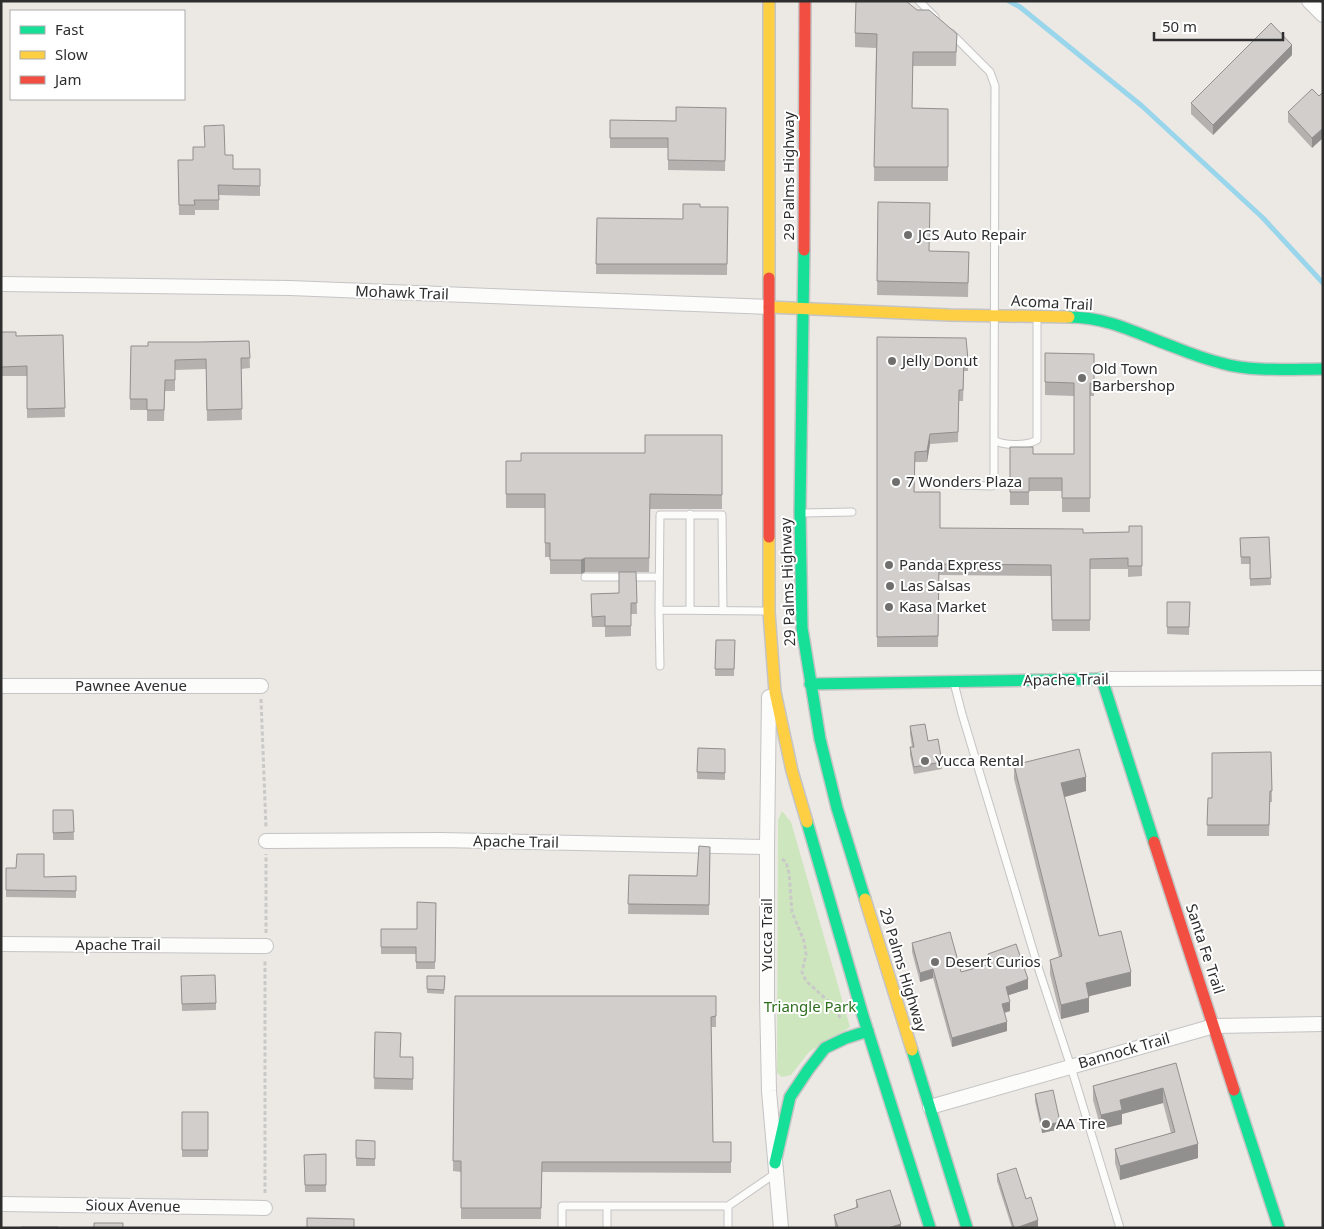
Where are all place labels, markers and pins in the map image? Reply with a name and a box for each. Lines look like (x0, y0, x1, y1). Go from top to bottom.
place label: JCS Auto Repair (916, 224, 1026, 244)
marker: JCS Auto Repair (902, 229, 914, 241)
place label: Jelly Donut (900, 350, 978, 370)
marker: Jelly Donut (886, 355, 898, 367)
place label: Old Town Barbershop (1092, 358, 1175, 395)
marker: Old Town Barbershop (1076, 372, 1088, 384)
place label: 7 Wonders Plaza (906, 471, 1022, 491)
marker: 7 Wonders Plaza (890, 476, 902, 488)
place label: Panda Express (899, 554, 1002, 574)
marker: Panda Express (883, 559, 895, 571)
place label: Las Salsas (900, 575, 971, 595)
marker: Las Salsas (884, 580, 896, 592)
place label: Kasa Market (899, 596, 987, 616)
marker: Kasa Market (883, 601, 895, 613)
place label: Yucca Rental (935, 750, 1024, 770)
marker: Yucca Rental (919, 755, 931, 767)
place label: Desert Curios (945, 951, 1041, 971)
marker: Desert Curios (929, 956, 941, 968)
place label: AA Tire (1056, 1113, 1106, 1133)
marker: AA Tire (1040, 1118, 1052, 1130)

